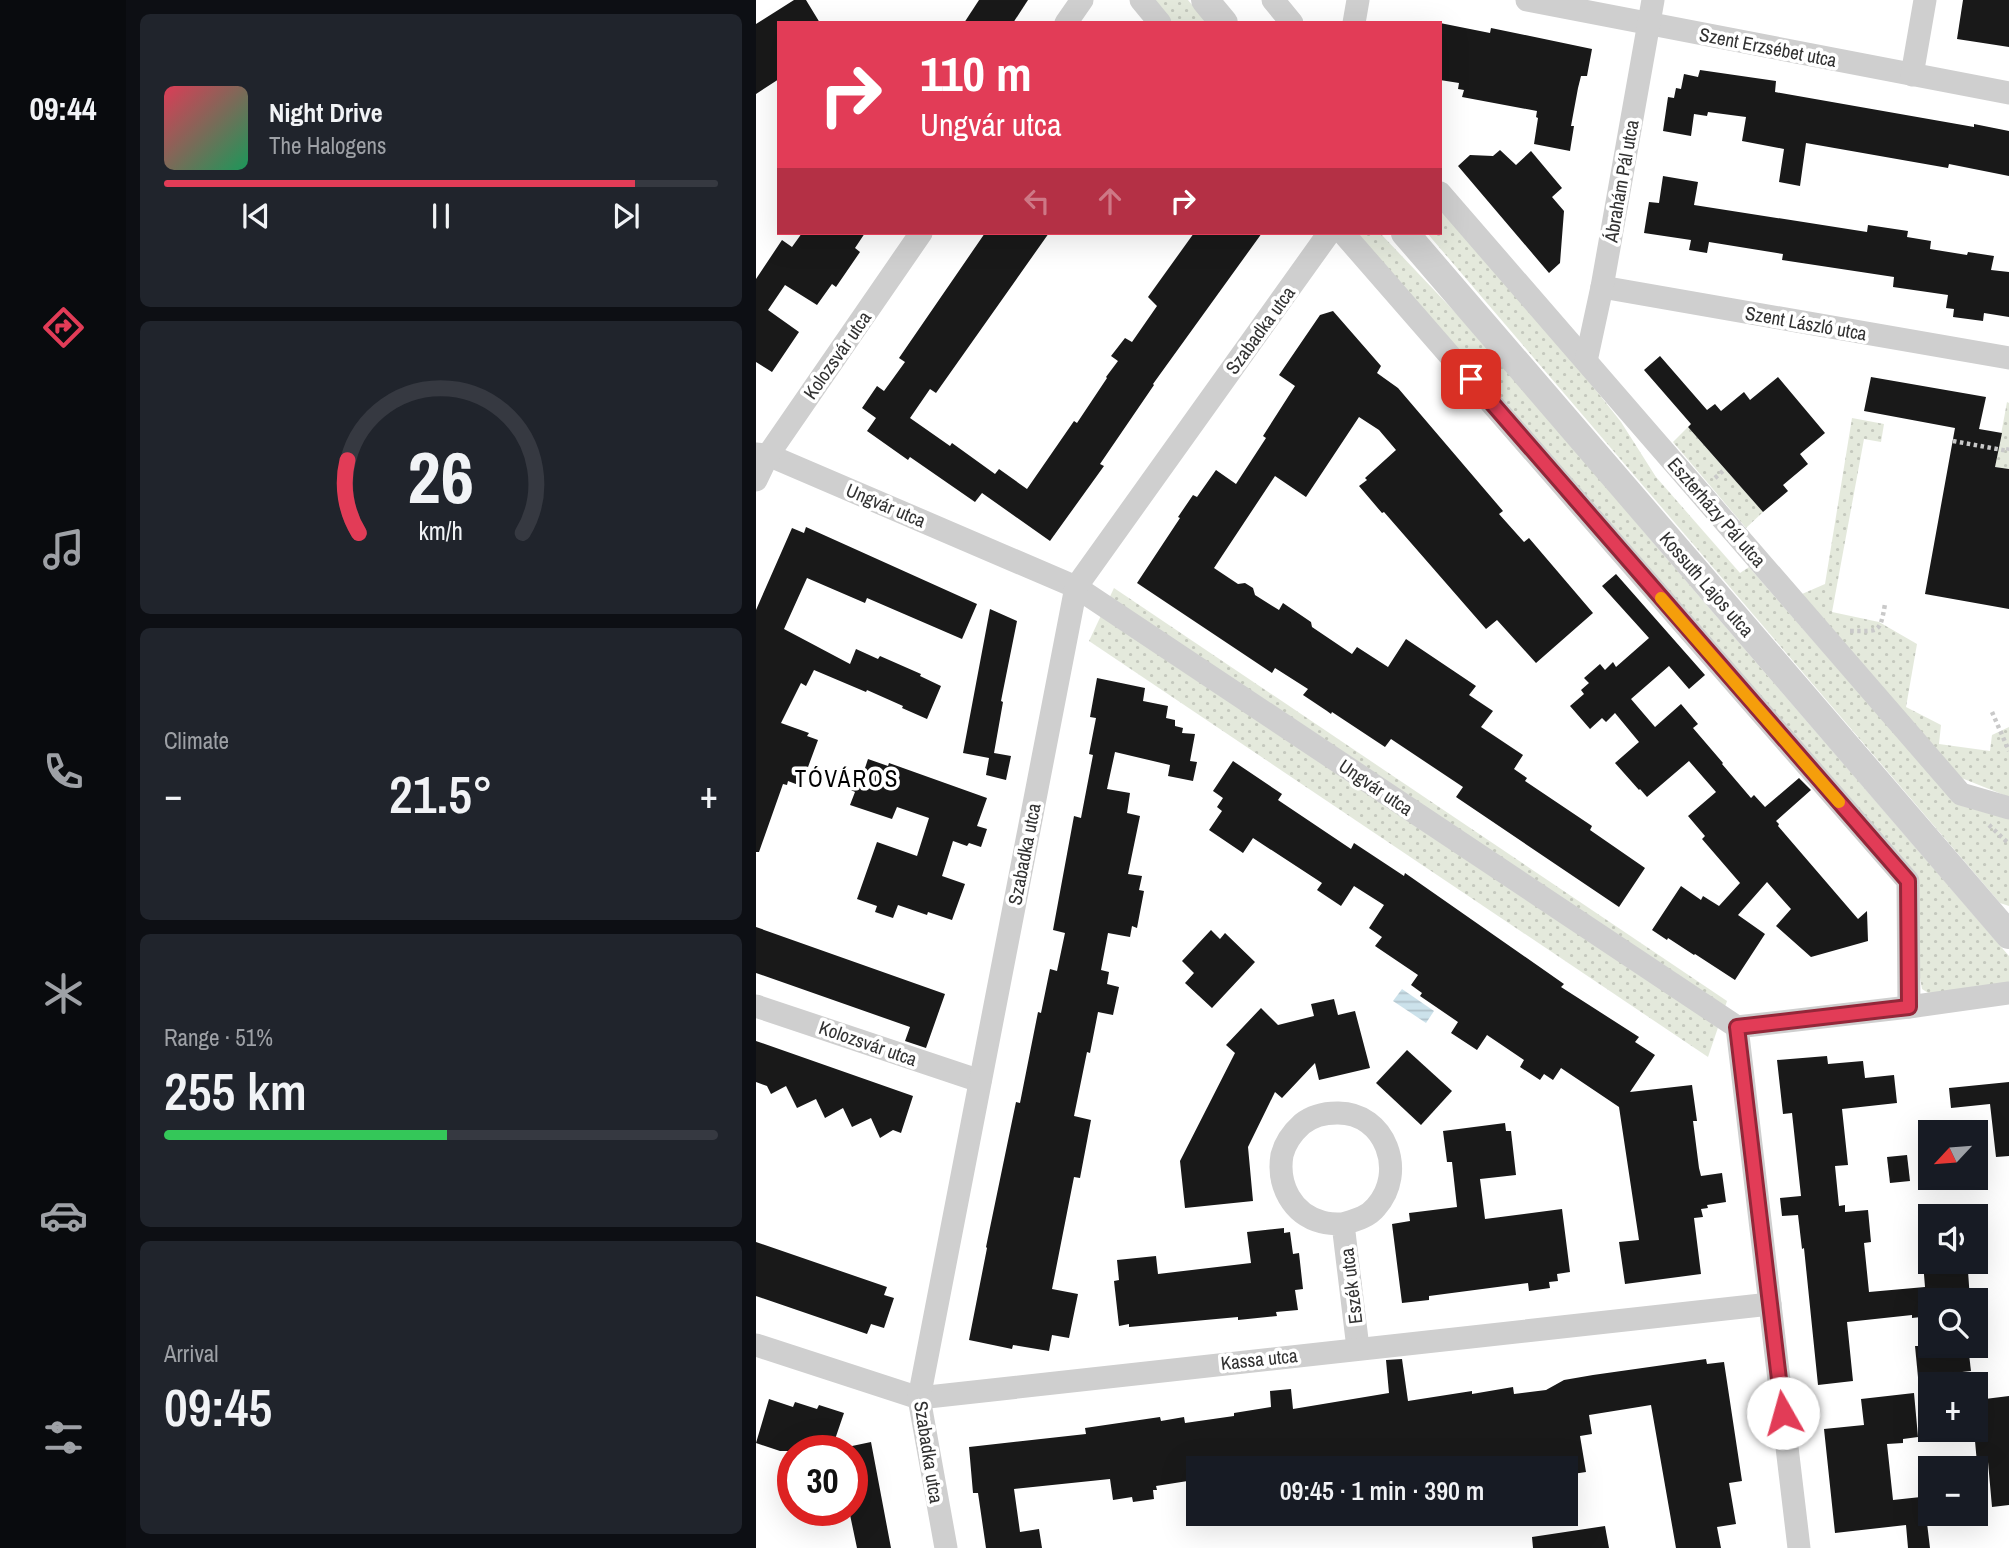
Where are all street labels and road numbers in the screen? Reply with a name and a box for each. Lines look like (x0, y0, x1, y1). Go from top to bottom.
street label: Szent Erzsébet utca (1697, 21, 1839, 73)
street label: Ábrahám Pál utca (1597, 117, 1645, 245)
street label: Szabadka utca (1219, 280, 1301, 379)
street label: Szent László utca (1743, 300, 1869, 347)
street label: Kolozsvár utca (797, 305, 877, 404)
street label: Eszterházy Pál utca (1662, 452, 1772, 573)
street label: Ungvár utca (842, 477, 930, 534)
street label: Kossuth Lajos utca (1654, 526, 1760, 642)
street label: Ungvár utca (1334, 753, 1418, 821)
street label: Szabadka utca (1001, 801, 1047, 907)
street label: Kolozsvár utca (815, 1014, 921, 1072)
street label: Eszék utca (1333, 1246, 1369, 1325)
street label: Kassa utca (1219, 1342, 1299, 1376)
street label: Szabadka utca (908, 1399, 950, 1505)

